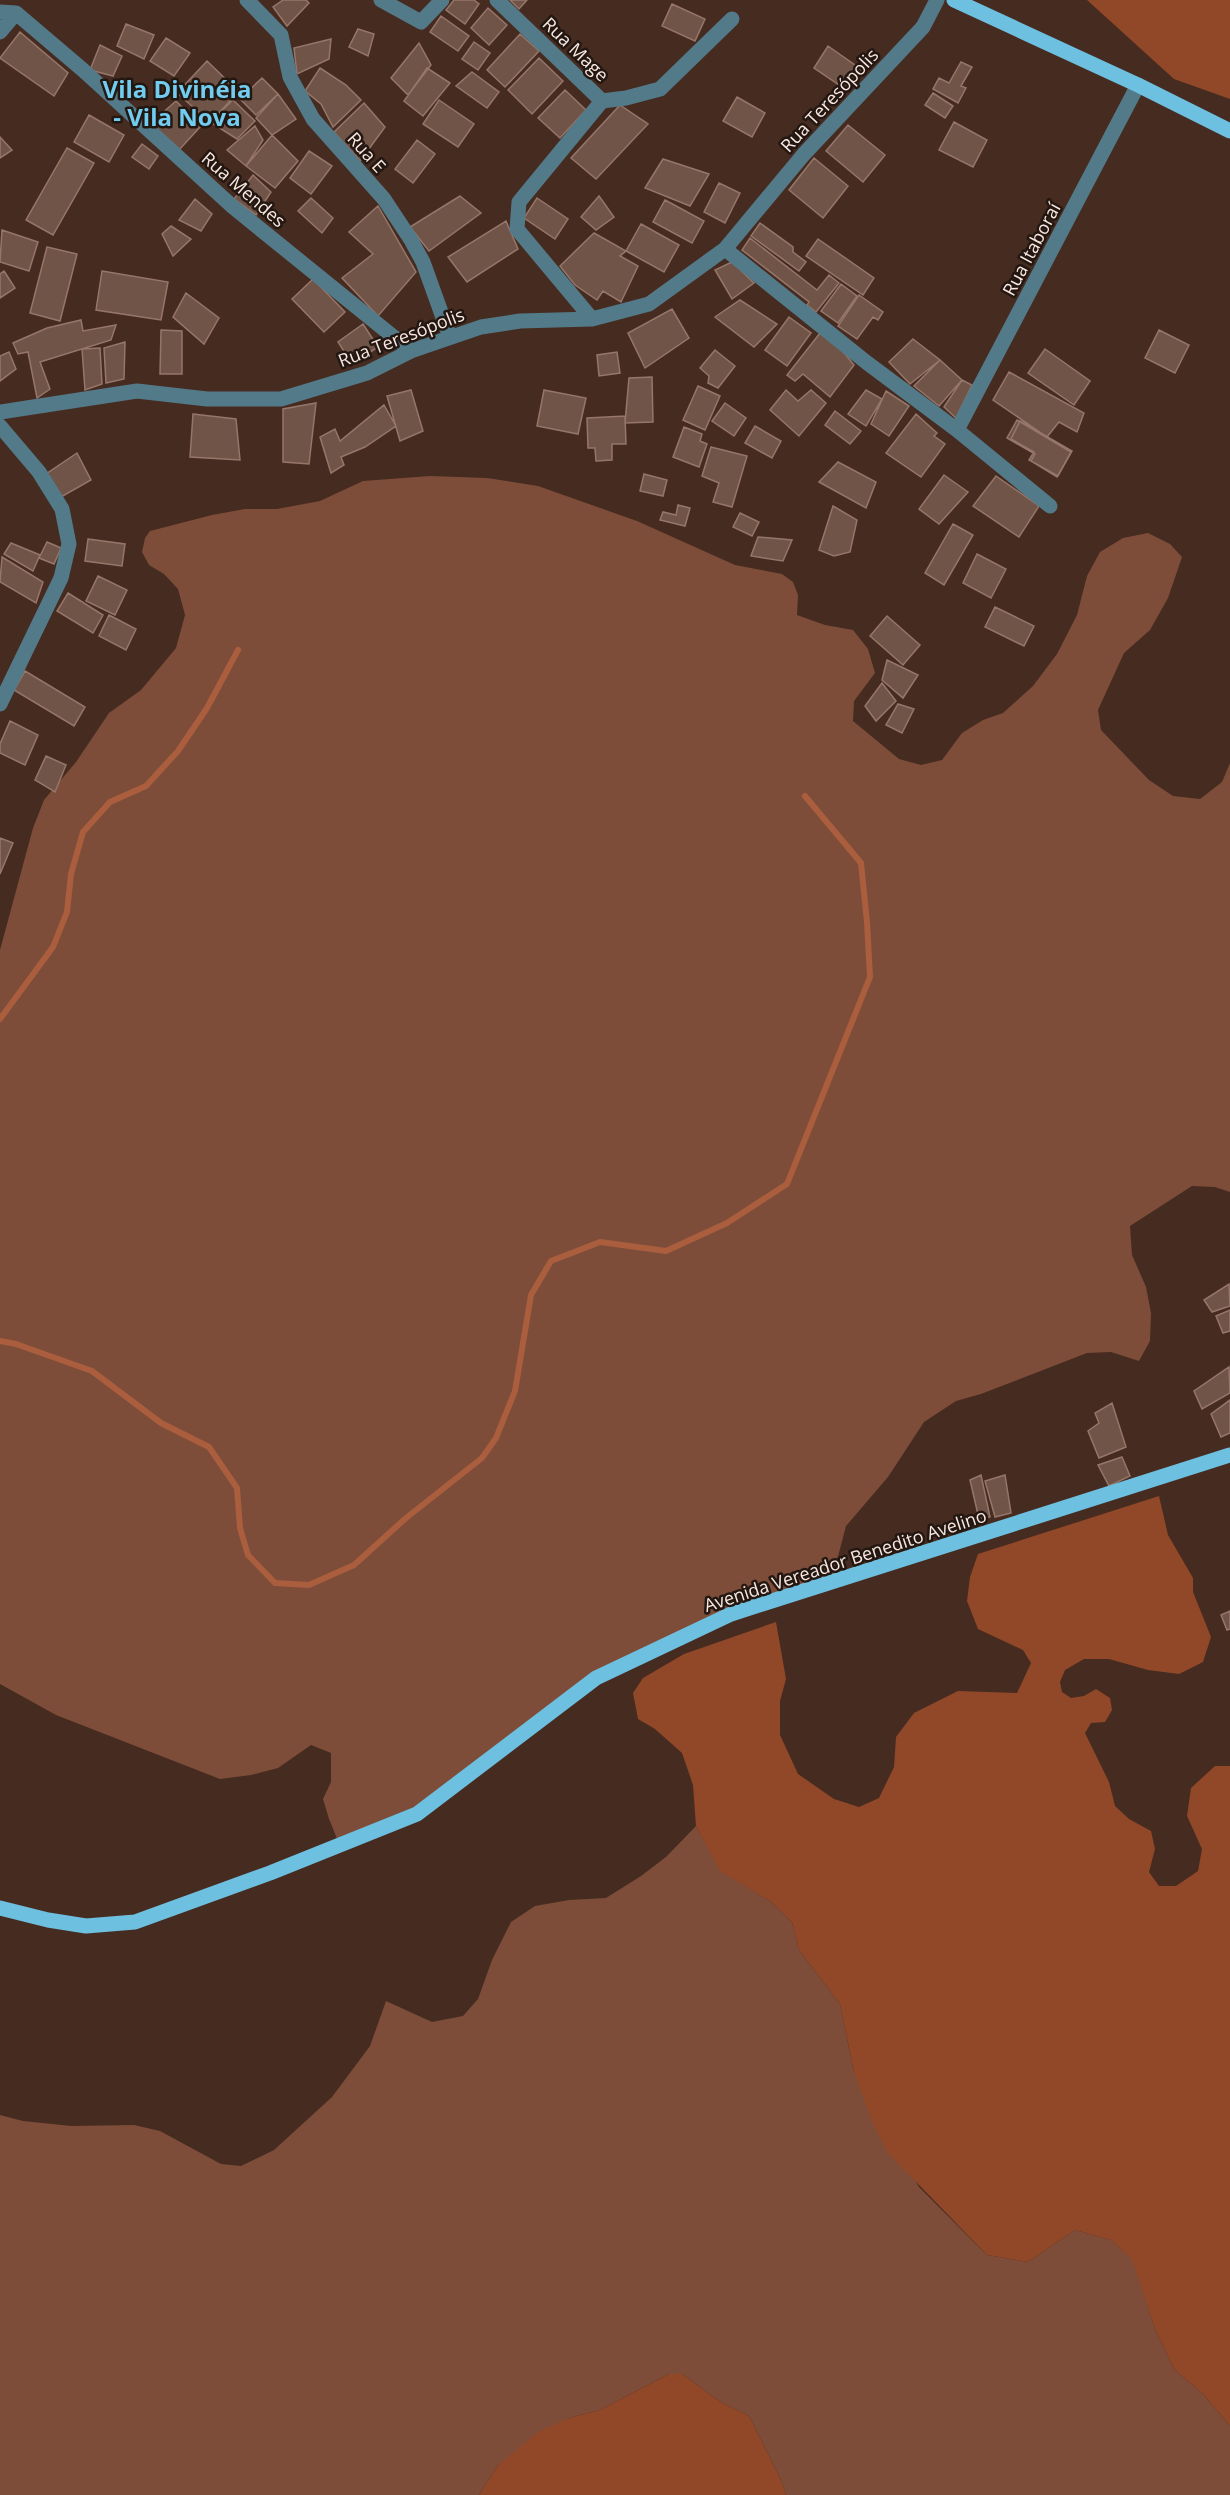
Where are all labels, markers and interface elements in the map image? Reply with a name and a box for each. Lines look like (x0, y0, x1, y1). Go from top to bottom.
street label: Rua Mage (538, 12, 614, 86)
street label: Rua Teresópolis (775, 43, 883, 157)
district label: Vila Divinéia - Vila Nova (103, 72, 251, 133)
street label: Rua E (342, 127, 392, 177)
street label: Rua Mendes (197, 146, 291, 232)
street label: Rua Itaboraí (996, 198, 1066, 300)
street label: Rua Teresópolis (335, 302, 467, 372)
street label: Avenida Vereador Benedito Avelino (701, 1503, 989, 1617)

